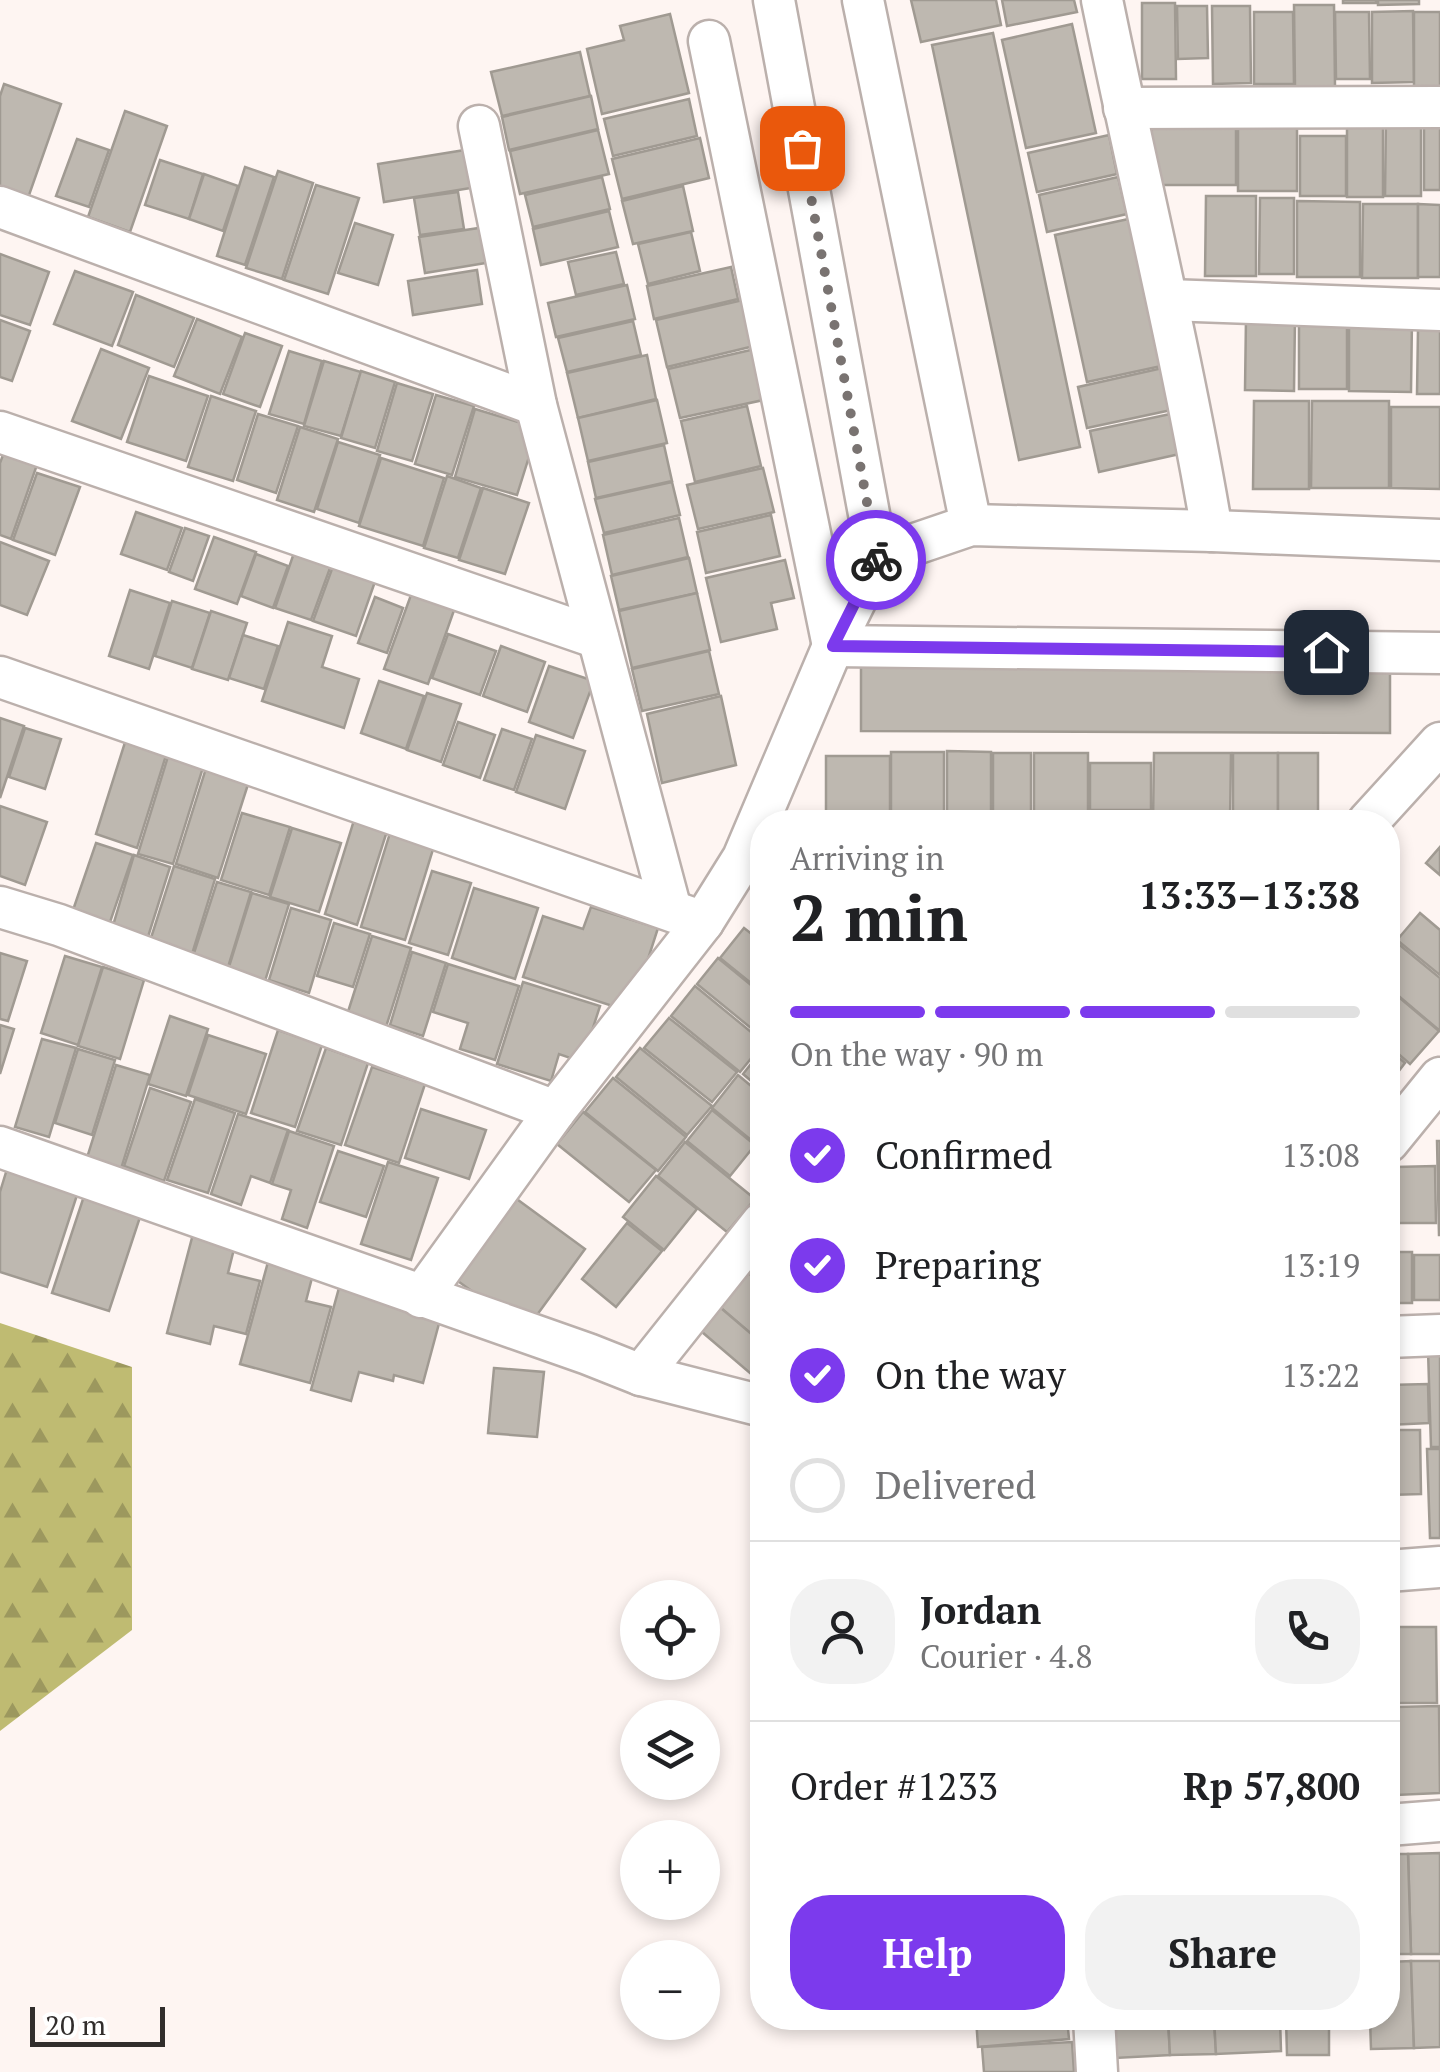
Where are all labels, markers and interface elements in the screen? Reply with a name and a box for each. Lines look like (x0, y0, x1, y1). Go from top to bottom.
pin (760, 106, 845, 191)
icon: bag (775, 121, 830, 176)
courier (826, 510, 926, 610)
icon: bike (849, 533, 904, 588)
pin (1284, 610, 1369, 695)
icon: home (1299, 625, 1354, 680)
text: Arriving in (790, 837, 944, 879)
text: 13:33–13:38 (1138, 870, 1360, 920)
text: 2 min (790, 873, 968, 960)
text: On the way · 90 m (790, 1033, 1043, 1075)
icon: check (790, 1128, 845, 1183)
text: Confirmed (875, 1130, 1053, 1180)
text: 13:08 (1281, 1134, 1360, 1176)
icon: check (790, 1238, 845, 1293)
text: Preparing (875, 1240, 1041, 1290)
text: 13:19 (1281, 1244, 1360, 1286)
icon: check (790, 1348, 845, 1403)
text: On the way (875, 1350, 1066, 1400)
text: 13:22 (1281, 1354, 1360, 1396)
text: Delivered (875, 1460, 1036, 1510)
button: person (790, 1579, 895, 1684)
button: phone (1255, 1579, 1360, 1684)
map controls (620, 1580, 720, 2040)
button: locate (620, 1580, 720, 1680)
text: Jordan (920, 1585, 1041, 1635)
text: Courier · 4.8 (920, 1635, 1092, 1677)
button: layers (620, 1700, 720, 1800)
text: Order #1233 (790, 1761, 998, 1811)
text: Rp 57,800 (1183, 1761, 1360, 1811)
button: + (620, 1820, 720, 1920)
button: Help (790, 1895, 1065, 2010)
button: Share (1085, 1895, 1360, 2010)
button: − (620, 1940, 720, 2040)
scale bar (30, 2002, 165, 2046)
text: 20 m (45, 2006, 106, 2043)

